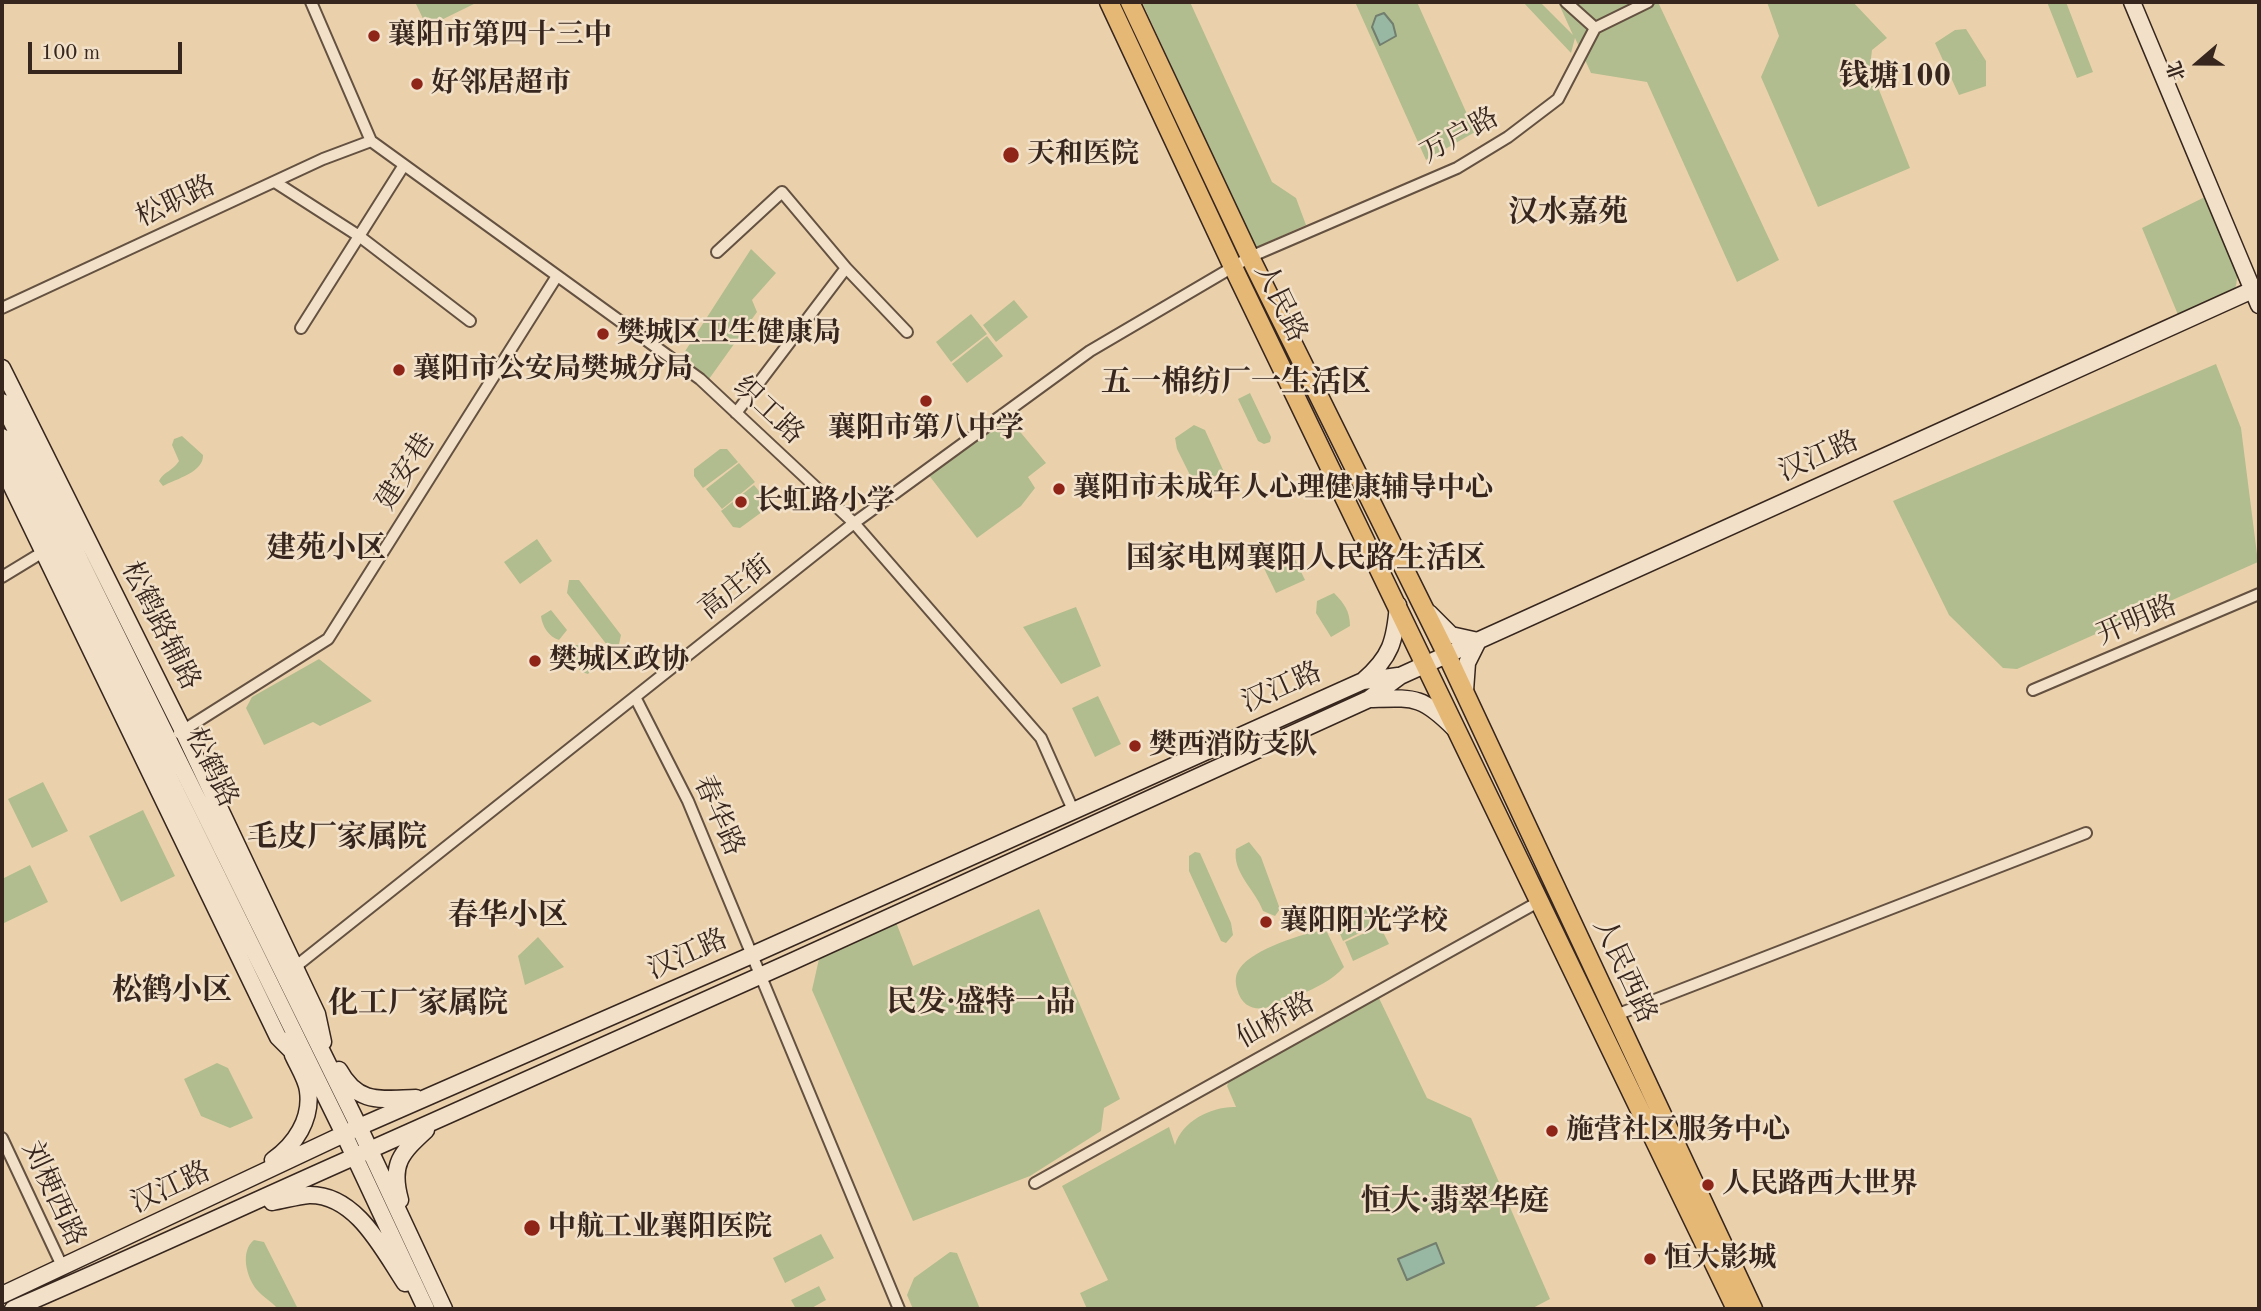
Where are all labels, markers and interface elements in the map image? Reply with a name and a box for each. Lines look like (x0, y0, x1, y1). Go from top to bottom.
place label: 襄阳市第四十三中 (388, 19, 612, 53)
scale bar (32, 28, 186, 72)
marker: 襄阳市第四十三中 (366, 28, 382, 44)
north arrow (2163, 28, 2233, 98)
text: 100 m (41, 43, 100, 64)
text: 北 (2166, 58, 2190, 83)
district label: 钱塘100 (1839, 59, 1951, 95)
place label: 好邻居超市 (431, 67, 571, 101)
marker: 好邻居超市 (409, 76, 425, 92)
street label: 万户路 (1415, 101, 1505, 171)
place label: 天和医院 (1027, 138, 1139, 172)
marker: 天和医院 (1001, 145, 1021, 165)
street label: 松职路 (131, 169, 221, 235)
district label: 汉水嘉苑 (1508, 195, 1628, 231)
street label: 人民路 (1246, 258, 1314, 348)
place label: 樊城区卫生健康局 (617, 317, 841, 351)
marker: 樊城区卫生健康局 (595, 326, 611, 342)
place label: 襄阳市公安局樊城分局 (413, 353, 693, 387)
marker: 襄阳市公安局樊城分局 (391, 362, 407, 378)
district label: 五一棉纺厂一生活区 (1101, 365, 1371, 401)
street label: 织工路 (726, 370, 810, 452)
marker: 襄阳市第八中学 (918, 393, 934, 409)
place label: 襄阳市第八中学 (828, 412, 1024, 446)
street label: 汉江路 (1774, 425, 1864, 489)
street label: 建安巷 (369, 427, 443, 517)
place label: 襄阳市未成年人心理健康辅导中心 (1073, 472, 1493, 506)
marker: 襄阳市未成年人心理健康辅导中心 (1051, 481, 1067, 497)
place label: 长虹路小学 (755, 485, 895, 519)
marker: 长虹路小学 (733, 494, 749, 510)
district label: 建苑小区 (266, 531, 386, 567)
district label: 国家电网襄阳人民路生活区 (1126, 541, 1486, 577)
street label: 高庄街 (693, 549, 779, 627)
street label: 松鹤路辅路 (113, 556, 207, 696)
street label: 开明路 (2092, 589, 2182, 653)
place label: 樊城区政协 (549, 644, 689, 678)
marker: 樊城区政协 (527, 653, 543, 669)
street label: 汉江路 (1237, 656, 1327, 720)
street label: 松鹤路 (177, 723, 245, 813)
place label: 樊西消防支队 (1149, 729, 1317, 763)
marker: 樊西消防支队 (1127, 738, 1143, 754)
street label: 春华路 (686, 771, 750, 861)
district label: 毛皮厂家属院 (247, 820, 427, 856)
district label: 春华小区 (448, 898, 568, 934)
place label: 襄阳阳光学校 (1280, 905, 1448, 939)
street label: 人民西路 (1585, 913, 1663, 1029)
marker: 襄阳阳光学校 (1258, 914, 1274, 930)
street label: 汉江路 (643, 923, 733, 987)
district label: 松鹤小区 (112, 973, 232, 1009)
district label: 民发·盛特一品 (887, 985, 1075, 1021)
district label: 化工厂家属院 (328, 986, 508, 1022)
street label: 仙桥路 (1231, 986, 1321, 1056)
place label: 施营社区服务中心 (1566, 1114, 1790, 1148)
marker: 施营社区服务中心 (1544, 1123, 1560, 1139)
street label: 刘梗西路 (14, 1136, 92, 1252)
street label: 汉江路 (126, 1155, 216, 1221)
place label: 人民路西大世界 (1722, 1168, 1918, 1202)
marker: 人民路西大世界 (1700, 1177, 1716, 1193)
district label: 恒大·翡翠华庭 (1361, 1184, 1549, 1220)
place label: 中航工业襄阳医院 (548, 1211, 772, 1245)
marker: 中航工业襄阳医院 (522, 1218, 542, 1238)
place label: 恒大影城 (1664, 1242, 1776, 1276)
marker: 恒大影城 (1642, 1251, 1658, 1267)

